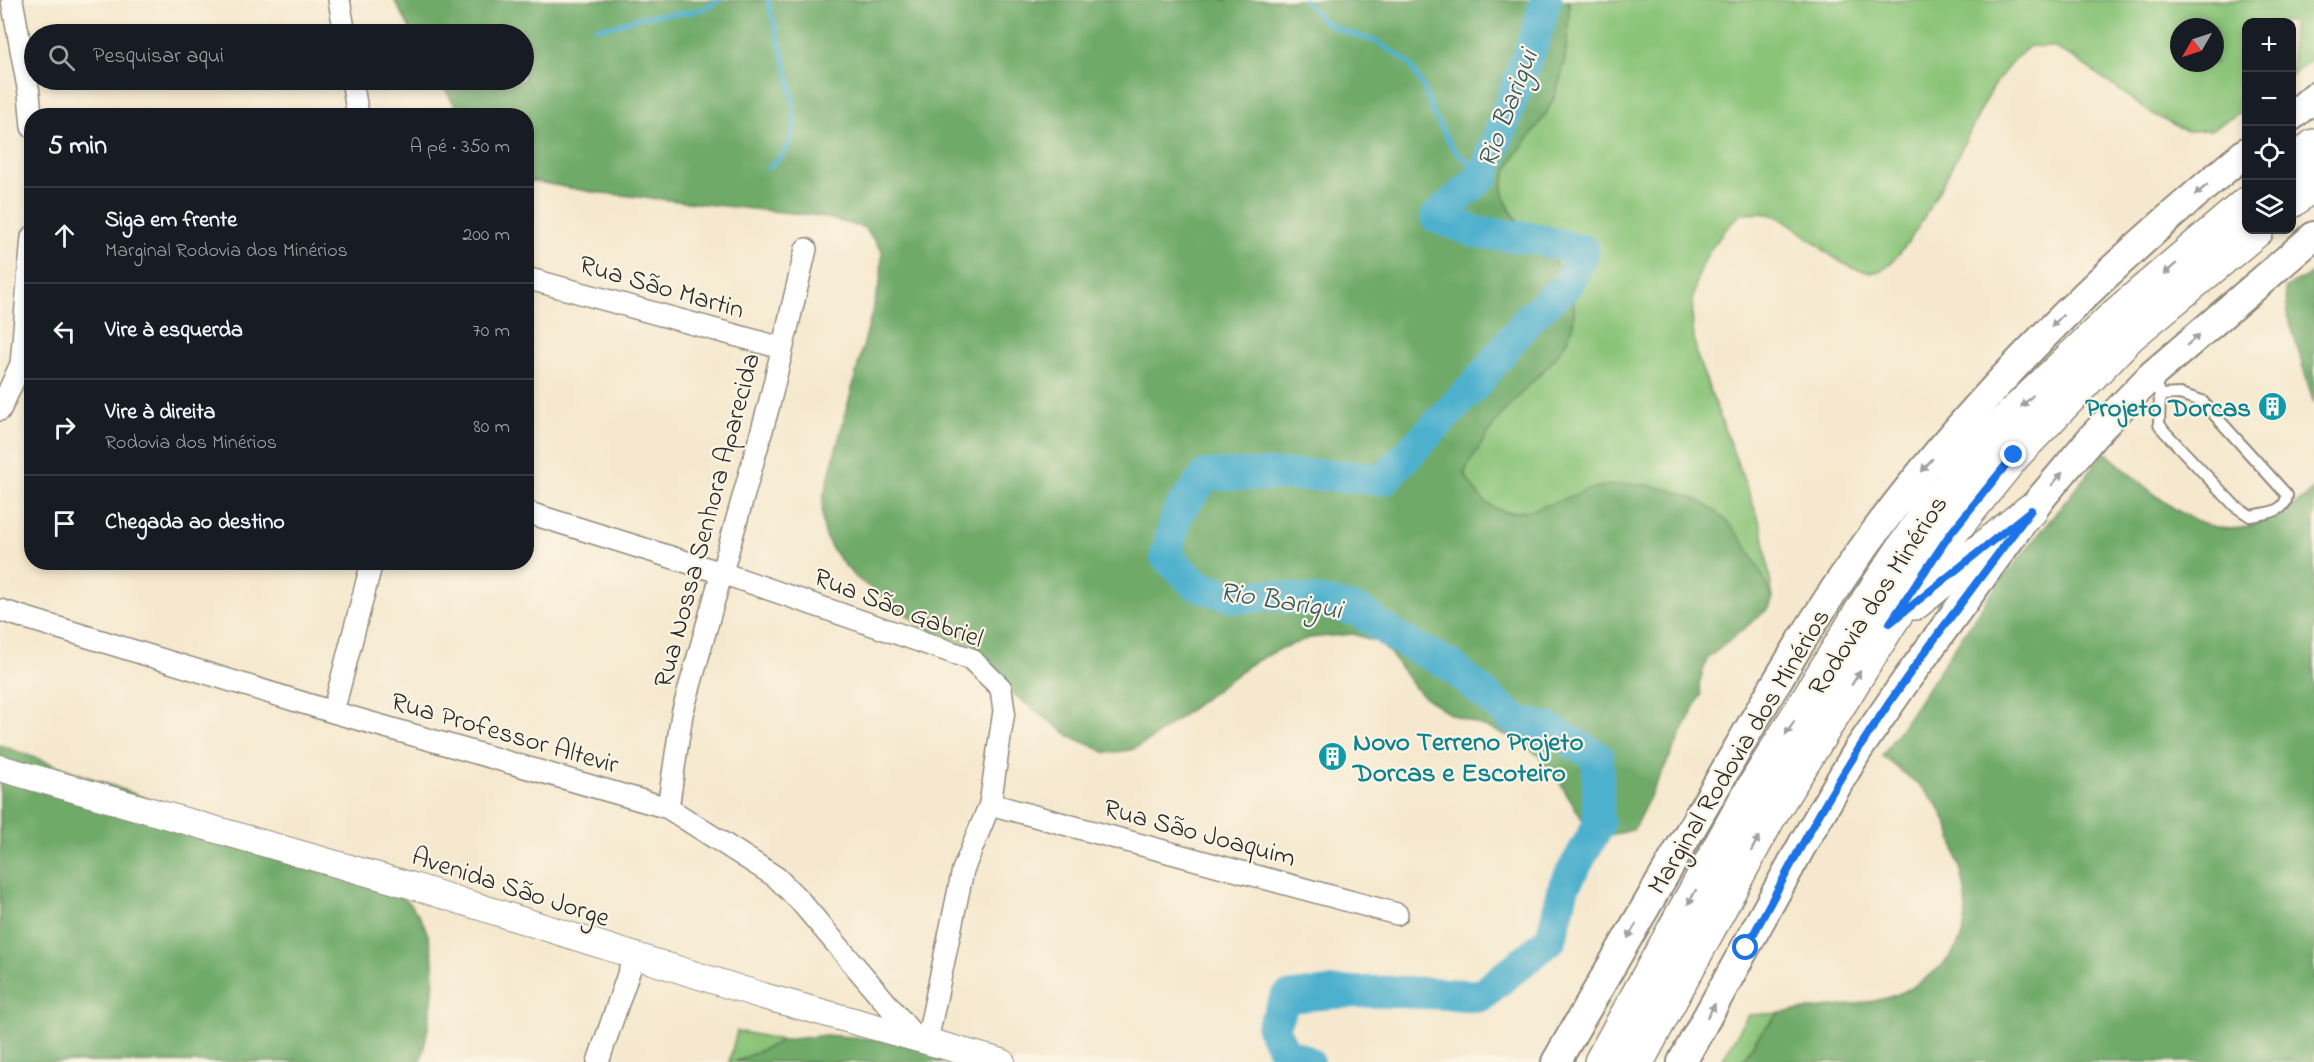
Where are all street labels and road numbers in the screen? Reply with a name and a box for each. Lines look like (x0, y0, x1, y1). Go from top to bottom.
street label: Rua São Martin (574, 246, 748, 331)
street label: Rua Nossa Senhora Aparecida (645, 349, 772, 692)
street label: Rodovia dos Minérios (1800, 488, 1959, 704)
street label: Rua São Gabriel (808, 559, 989, 660)
street label: Marginal Rodovia dos Minérios (1639, 602, 1841, 903)
street label: Rua Professor Altevir (386, 683, 623, 786)
street label: Rua São Joaquim (1099, 790, 1300, 879)
street label: Avenida São Jorge (406, 838, 615, 939)

